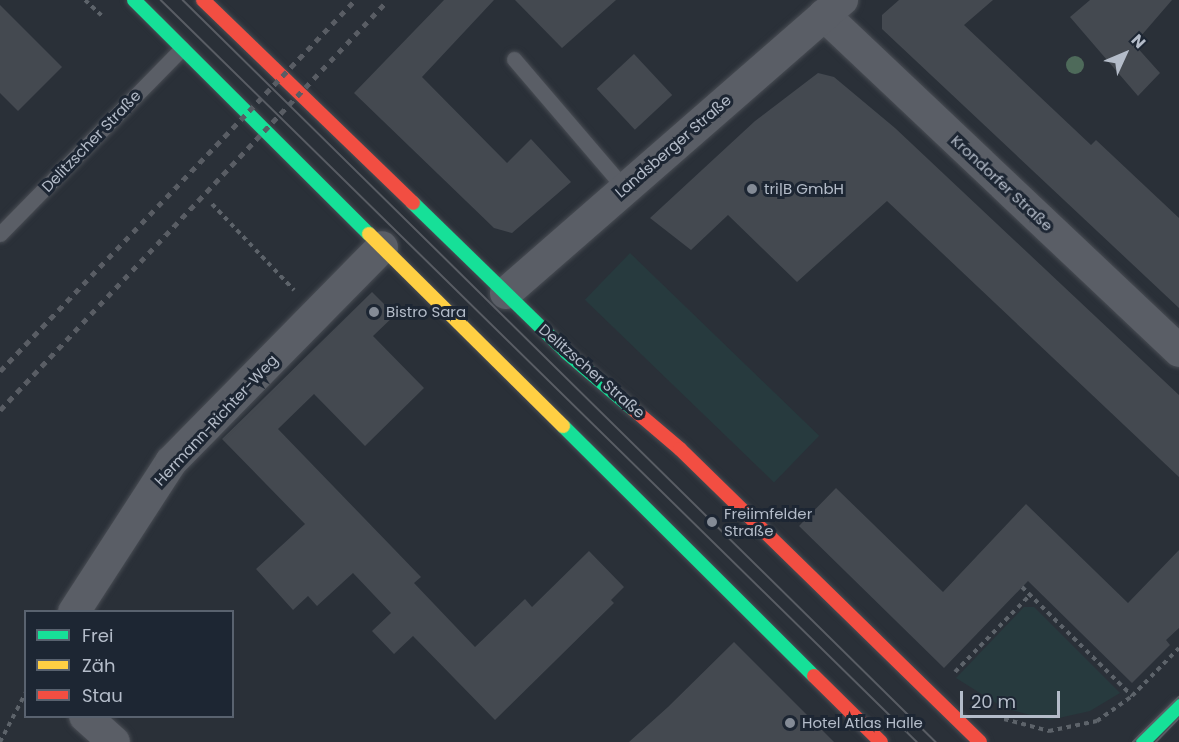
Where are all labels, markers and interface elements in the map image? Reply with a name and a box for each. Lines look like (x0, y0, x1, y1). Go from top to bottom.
north arrow (1095, 24, 1155, 84)
text: N (1126, 29, 1151, 53)
street label: Delitzscher Straße (38, 86, 144, 196)
street label: Landsberger Straße (611, 91, 735, 201)
street label: Krondorfer Straße (947, 131, 1057, 235)
place label: tri|B GmbH (764, 180, 844, 198)
marker: tri|B GmbH (745, 182, 759, 196)
place label: Bistro Sara (386, 303, 466, 321)
marker: Bistro Sara (367, 305, 381, 319)
street label: Delitzscher Straße (535, 320, 649, 422)
street label: Hermann-Richter-Weg (151, 351, 281, 489)
place label: Freiimfelder Straße (724, 504, 812, 539)
marker: Freiimfelder Straße (705, 515, 719, 529)
legend (24, 610, 234, 718)
text: Frei (82, 623, 113, 648)
text: Zäh (82, 653, 115, 678)
scale bar (963, 679, 1064, 717)
text: Stau (82, 683, 123, 708)
text: 20 m (971, 689, 1016, 714)
place label: Hotel Atlas Halle (802, 714, 923, 732)
marker: Hotel Atlas Halle (783, 716, 797, 730)

